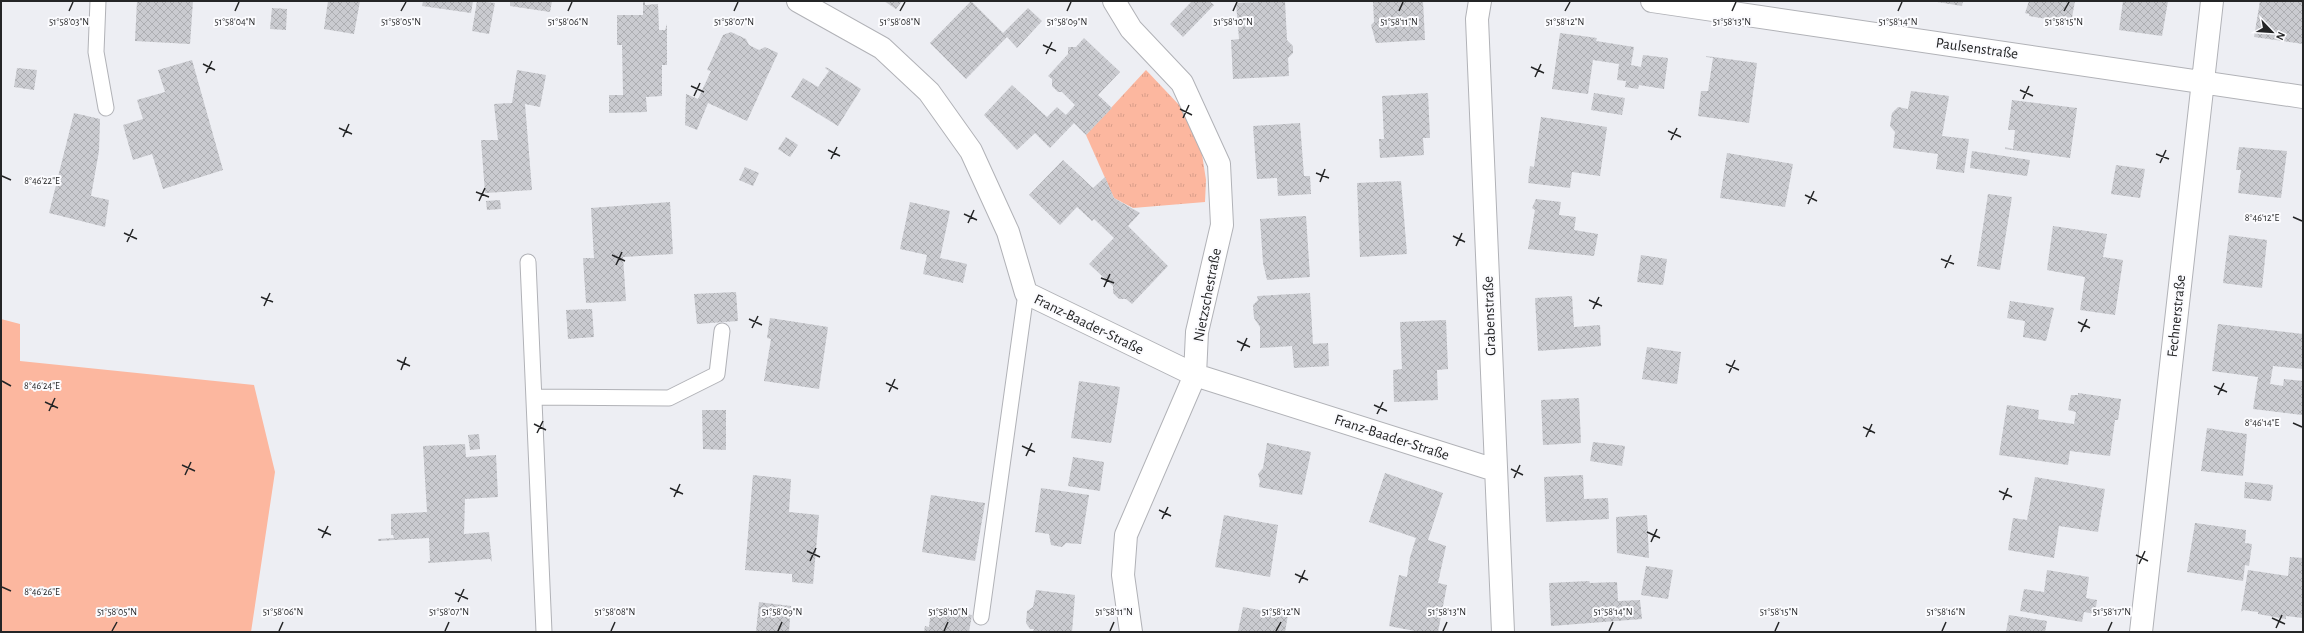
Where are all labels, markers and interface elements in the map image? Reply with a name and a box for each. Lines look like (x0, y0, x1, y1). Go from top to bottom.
north arrow (2252, 12, 2292, 52)
text: 51°58'03"N (49, 17, 89, 27)
text: 51°58'04"N (215, 17, 255, 27)
text: 51°58'05"N (381, 17, 421, 27)
text: 51°58'06"N (548, 17, 588, 27)
text: 51°58'07"N (714, 17, 754, 27)
text: 51°58'08"N (880, 17, 920, 27)
text: 51°58'09"N (1047, 17, 1087, 27)
text: 51°58'10"N (1213, 17, 1253, 27)
text: 51°58'11"N (1380, 17, 1418, 27)
text: 51°58'12"N (1546, 17, 1584, 27)
text: 51°58'13"N (1713, 17, 1751, 27)
text: 51°58'14"N (1878, 17, 1918, 27)
text: 51°58'15"N (2045, 17, 2083, 27)
text: N (2274, 30, 2287, 42)
street label: Paulsenstraße (1935, 35, 2019, 62)
text: 8°46'22"E (24, 176, 60, 186)
text: 8°46'12"E (2245, 213, 2279, 223)
street label: Nietzschestraße (1191, 247, 1224, 343)
street label: Fechnerstraße (2165, 274, 2188, 358)
street label: Grabenstraße (1481, 276, 1498, 356)
street label: Franz-Baader-Straße (1032, 291, 1146, 357)
text: 8°46'24"E (24, 381, 60, 391)
street label: Franz-Baader-Straße (1333, 412, 1451, 463)
text: 8°46'14"E (2245, 418, 2280, 428)
text: 8°46'26"E (24, 587, 60, 597)
text: 51°58'05"N (97, 607, 137, 617)
text: 51°58'06"N (263, 607, 303, 617)
text: 51°58'07"N (429, 607, 469, 617)
text: 51°58'08"N (595, 607, 635, 617)
text: 51°58'09"N (762, 607, 802, 617)
text: 51°58'10"N (928, 607, 968, 617)
text: 51°58'11"N (1095, 607, 1133, 617)
text: 51°58'12"N (1262, 607, 1300, 617)
text: 51°58'13"N (1428, 607, 1466, 617)
text: 51°58'14"N (1593, 607, 1633, 617)
text: 51°58'15"N (1760, 607, 1798, 617)
text: 51°58'16"N (1927, 607, 1965, 617)
text: 51°58'17"N (2093, 607, 2131, 617)

